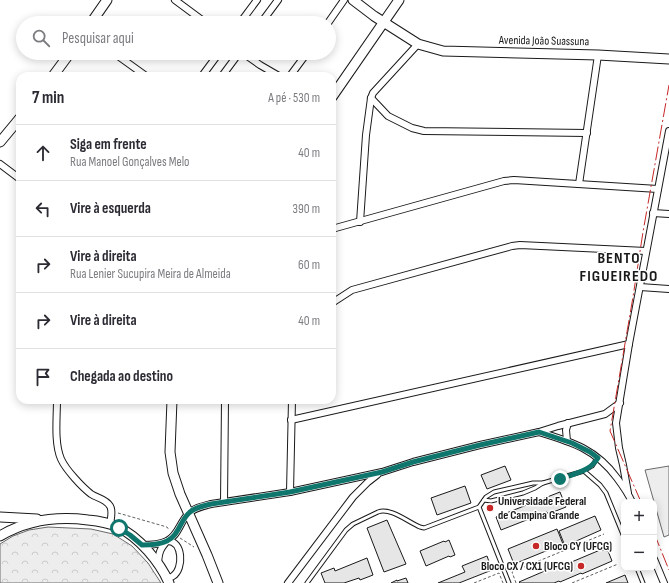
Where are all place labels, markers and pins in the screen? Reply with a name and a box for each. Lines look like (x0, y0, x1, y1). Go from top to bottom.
place label: Universidade Federal de Campina Grande (498, 494, 586, 523)
marker: Universidade Federal de Campina Grande (485, 503, 495, 513)
place label: Bloco CY (UFCG) (544, 539, 612, 554)
marker: Bloco CY (UFCG) (531, 541, 541, 551)
place label: Bloco CX / CX1 (UFCG) (481, 559, 573, 574)
marker: Bloco CX / CX1 (UFCG) (576, 561, 586, 571)

